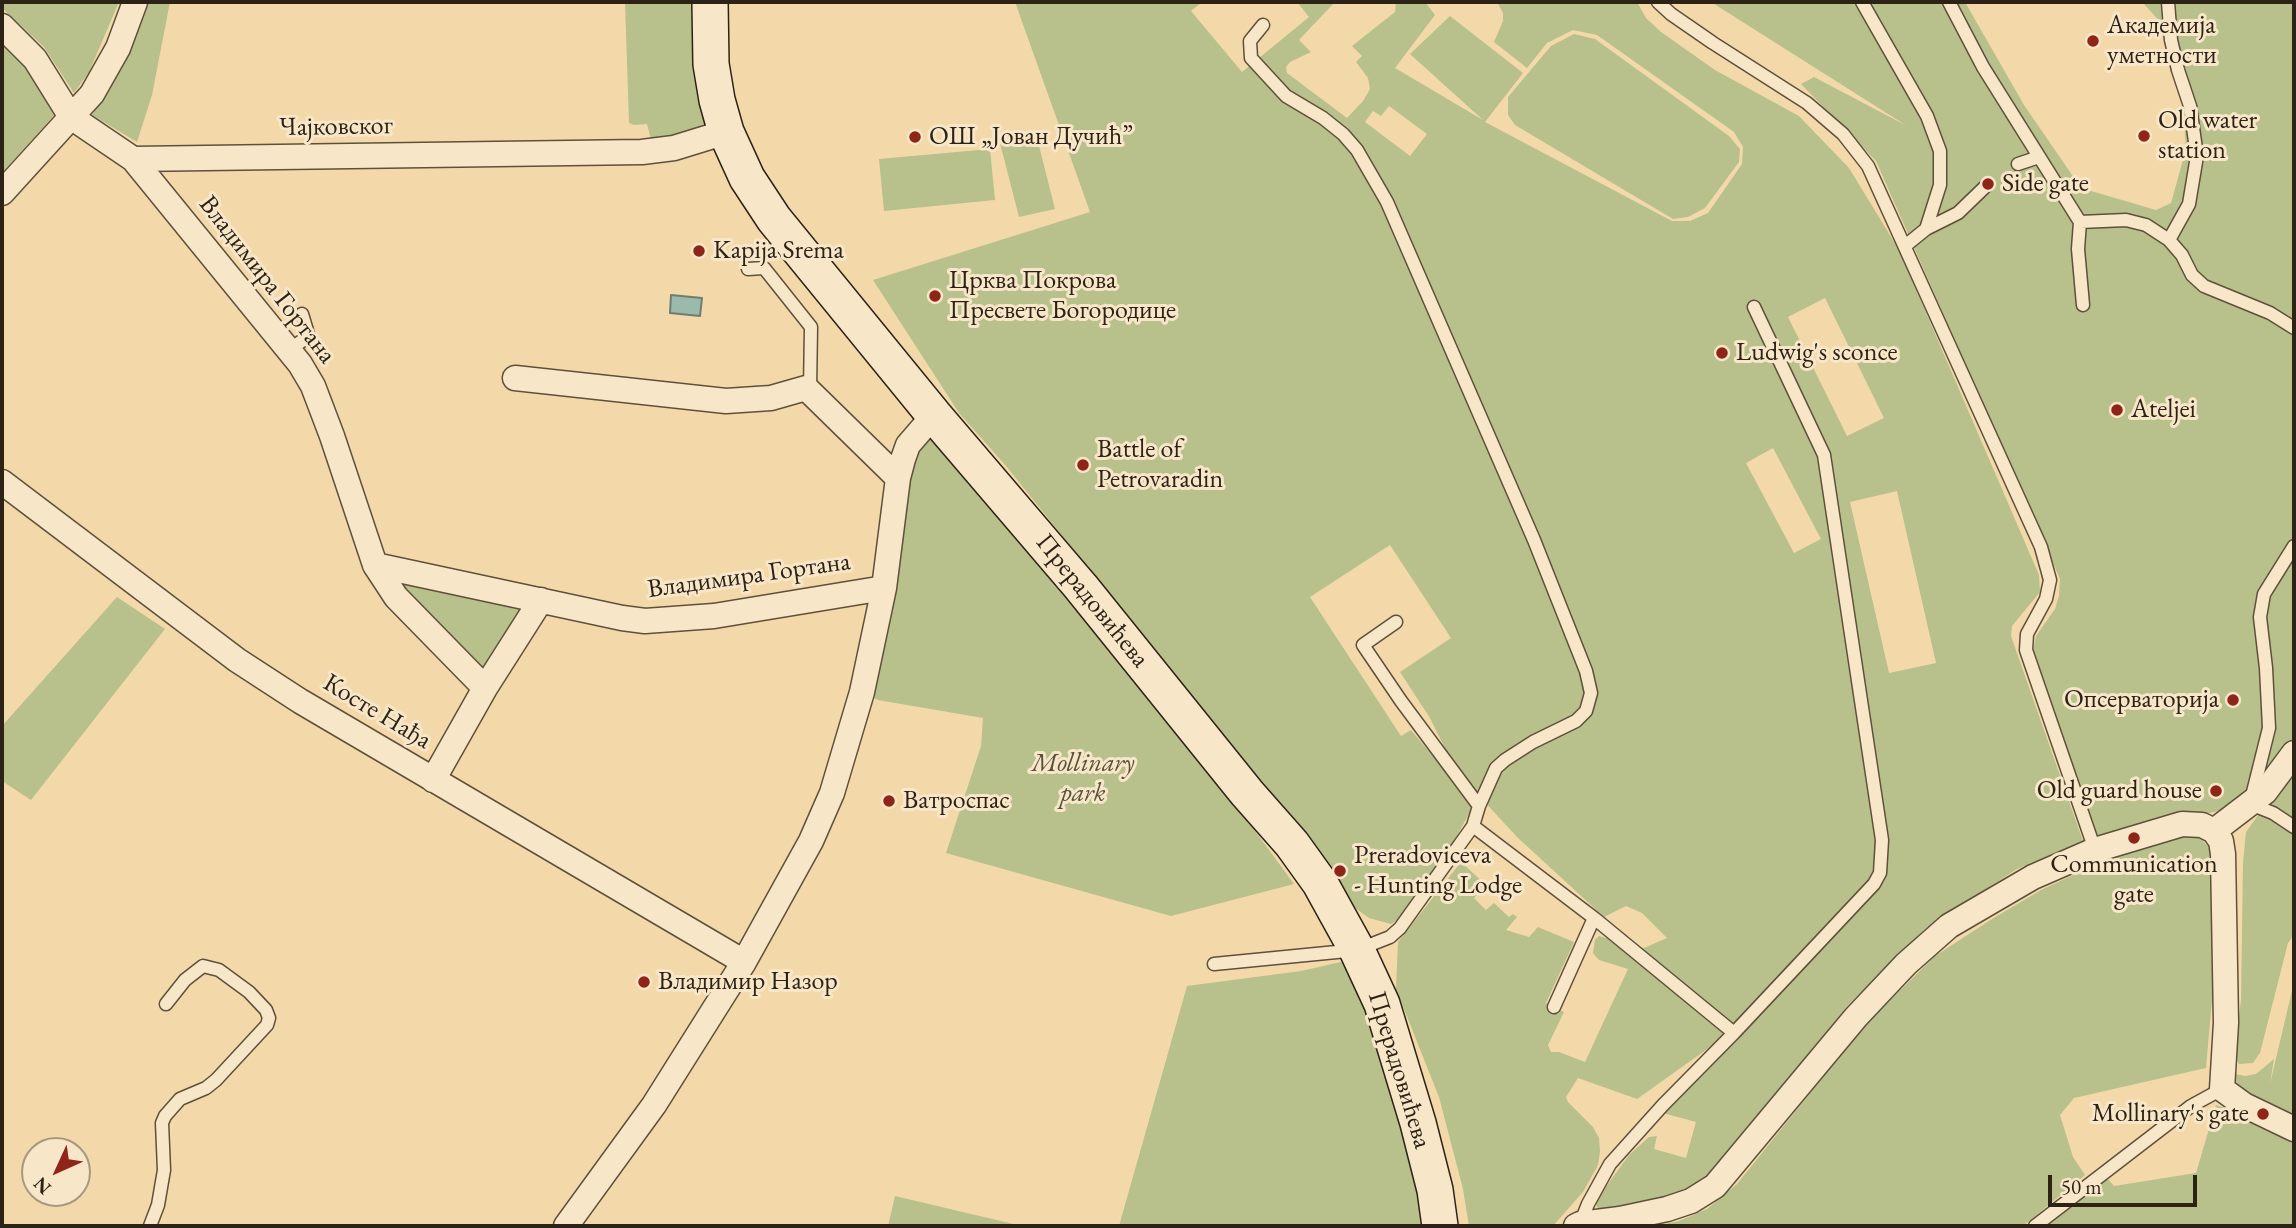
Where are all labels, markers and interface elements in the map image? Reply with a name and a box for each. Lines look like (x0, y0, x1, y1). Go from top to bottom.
place label: Академија уметности (2107, 10, 2217, 72)
marker: Академија уметности (2085, 33, 2101, 49)
place label: Old water station (2158, 105, 2257, 166)
street label: Чајковског (279, 110, 393, 144)
place label: ОШ „Јован Дучић” (929, 121, 1133, 153)
marker: Old water station (2136, 128, 2152, 144)
marker: ОШ „Јован Дучић” (907, 129, 923, 145)
place label: Side gate (2002, 168, 2089, 200)
marker: Side gate (1980, 176, 1996, 192)
street label: Владимира Гортана (192, 190, 342, 370)
place label: Kapija Srema (713, 235, 844, 267)
marker: Kapija Srema (691, 243, 707, 259)
place label: Црква Покрова Пресвете Богородице (949, 265, 1176, 326)
marker: Црква Покрова Пресвете Богородице (927, 288, 943, 304)
place label: Ludwig's sconce (1736, 337, 1898, 369)
marker: Ludwig's sconce (1714, 345, 1730, 361)
place label: Ateljei (2131, 394, 2196, 426)
marker: Ateljei (2109, 402, 2125, 418)
place label: Battle of Petrovaradin (1097, 434, 1223, 496)
marker: Battle of Petrovaradin (1075, 457, 1091, 473)
street label: Прерадовићева (1029, 528, 1155, 674)
street label: Владимира Гортана (646, 546, 852, 606)
street label: Косте Нађа (317, 668, 437, 756)
place label: Опсерваторија (2064, 684, 2219, 716)
marker: Опсерваторија (2225, 692, 2241, 708)
park label: Mollinary park (1031, 748, 1135, 810)
place label: Old guard house (2037, 775, 2202, 807)
marker: Old guard house (2208, 783, 2224, 799)
place label: Ватроспас (903, 785, 1010, 817)
marker: Ватроспас (881, 793, 897, 809)
marker: Communication gate (2126, 830, 2142, 846)
place label: Preradoviceva - Hunting Lodge (1354, 840, 1522, 902)
place label: Communication gate (2050, 849, 2218, 910)
marker: Preradoviceva - Hunting Lodge (1332, 863, 1348, 879)
place label: Владимир Назор (658, 966, 838, 998)
marker: Владимир Назор (636, 974, 652, 990)
street label: Прерадовићева (1360, 988, 1438, 1152)
place label: Mollinary's gate (2092, 1098, 2249, 1130)
marker: Mollinary's gate (2255, 1106, 2271, 1122)
north arrow (21, 1137, 91, 1207)
scale bar (2051, 1162, 2200, 1206)
text: N (28, 1172, 56, 1200)
text: 50 m (2061, 1173, 2102, 1200)

